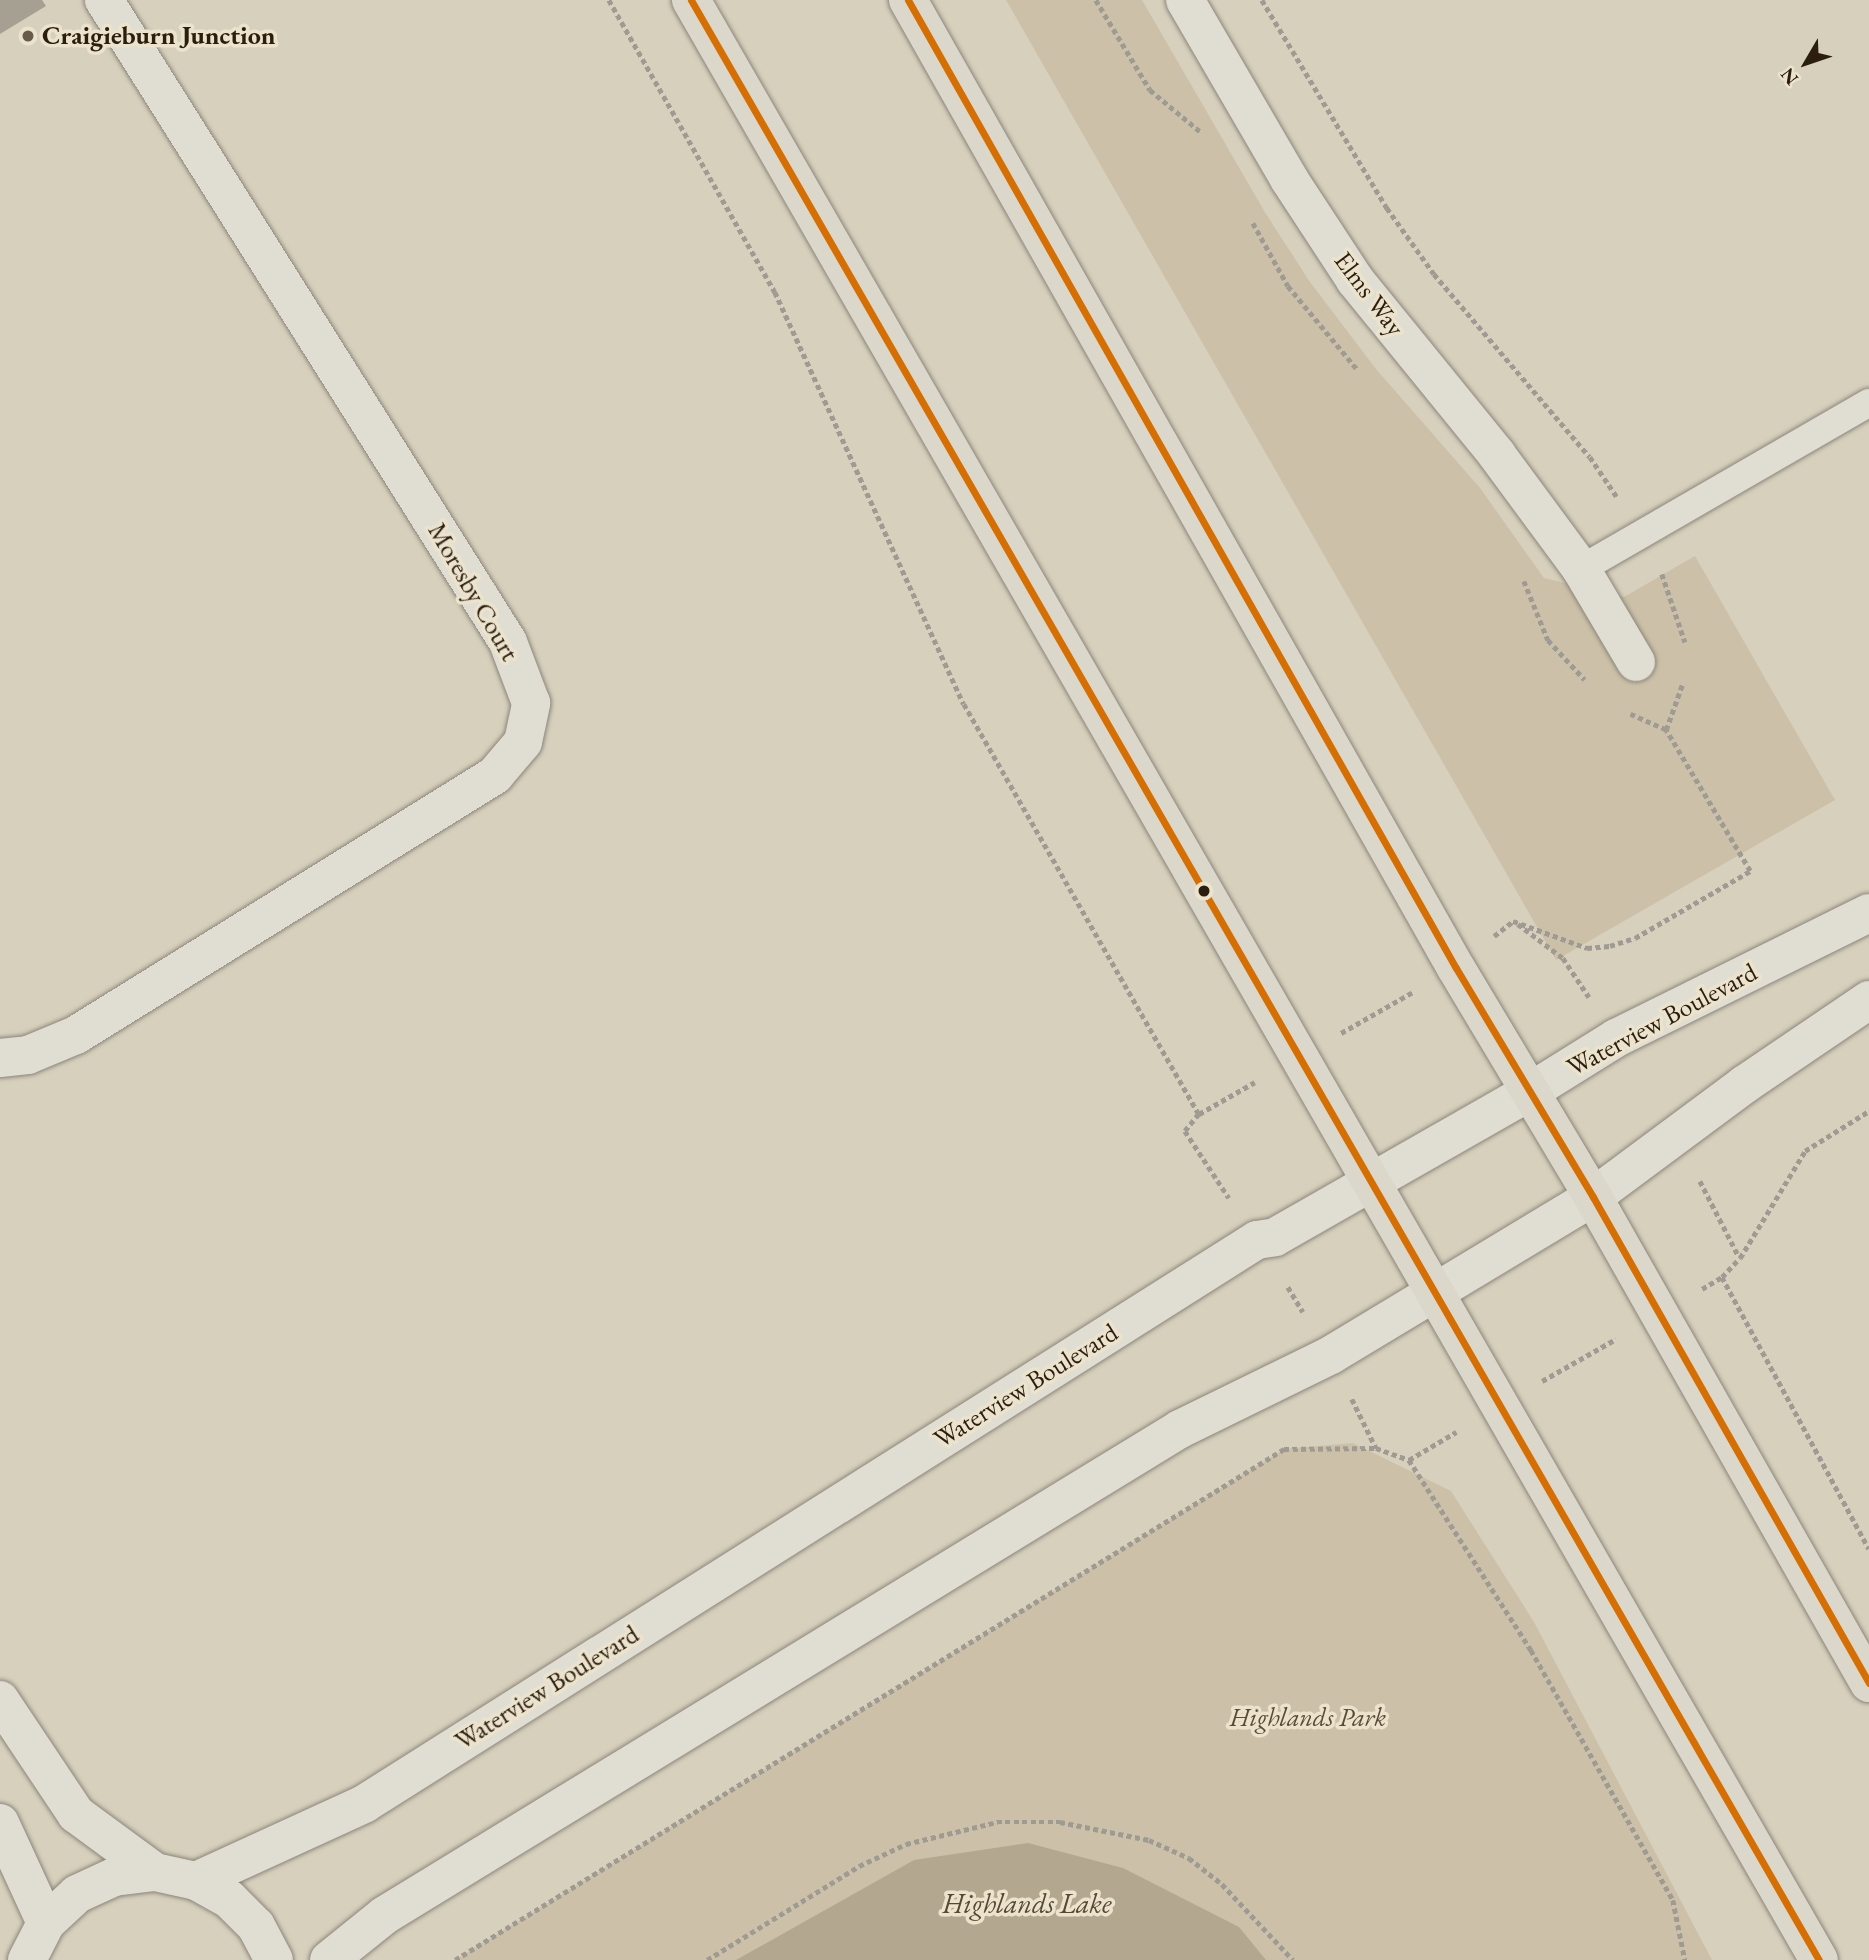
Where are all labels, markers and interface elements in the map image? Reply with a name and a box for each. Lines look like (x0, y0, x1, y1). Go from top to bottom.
place label: Craigieburn Junction (42, 20, 275, 52)
marker: Craigieburn Junction (20, 28, 36, 44)
north arrow (1771, 28, 1841, 98)
text: N (1775, 63, 1804, 90)
street label: Elms Way (1327, 246, 1411, 342)
street label: Moresby Court (421, 517, 525, 667)
unlabelled marker (1197, 884, 1211, 898)
street label: Waterview Boulevard (1562, 957, 1762, 1083)
street label: Waterview Boulevard (928, 1317, 1124, 1455)
street label: Waterview Boulevard (449, 1619, 645, 1757)
park label: Highlands Park (1230, 1702, 1386, 1734)
water label: Highlands Lake (943, 1886, 1111, 1920)

